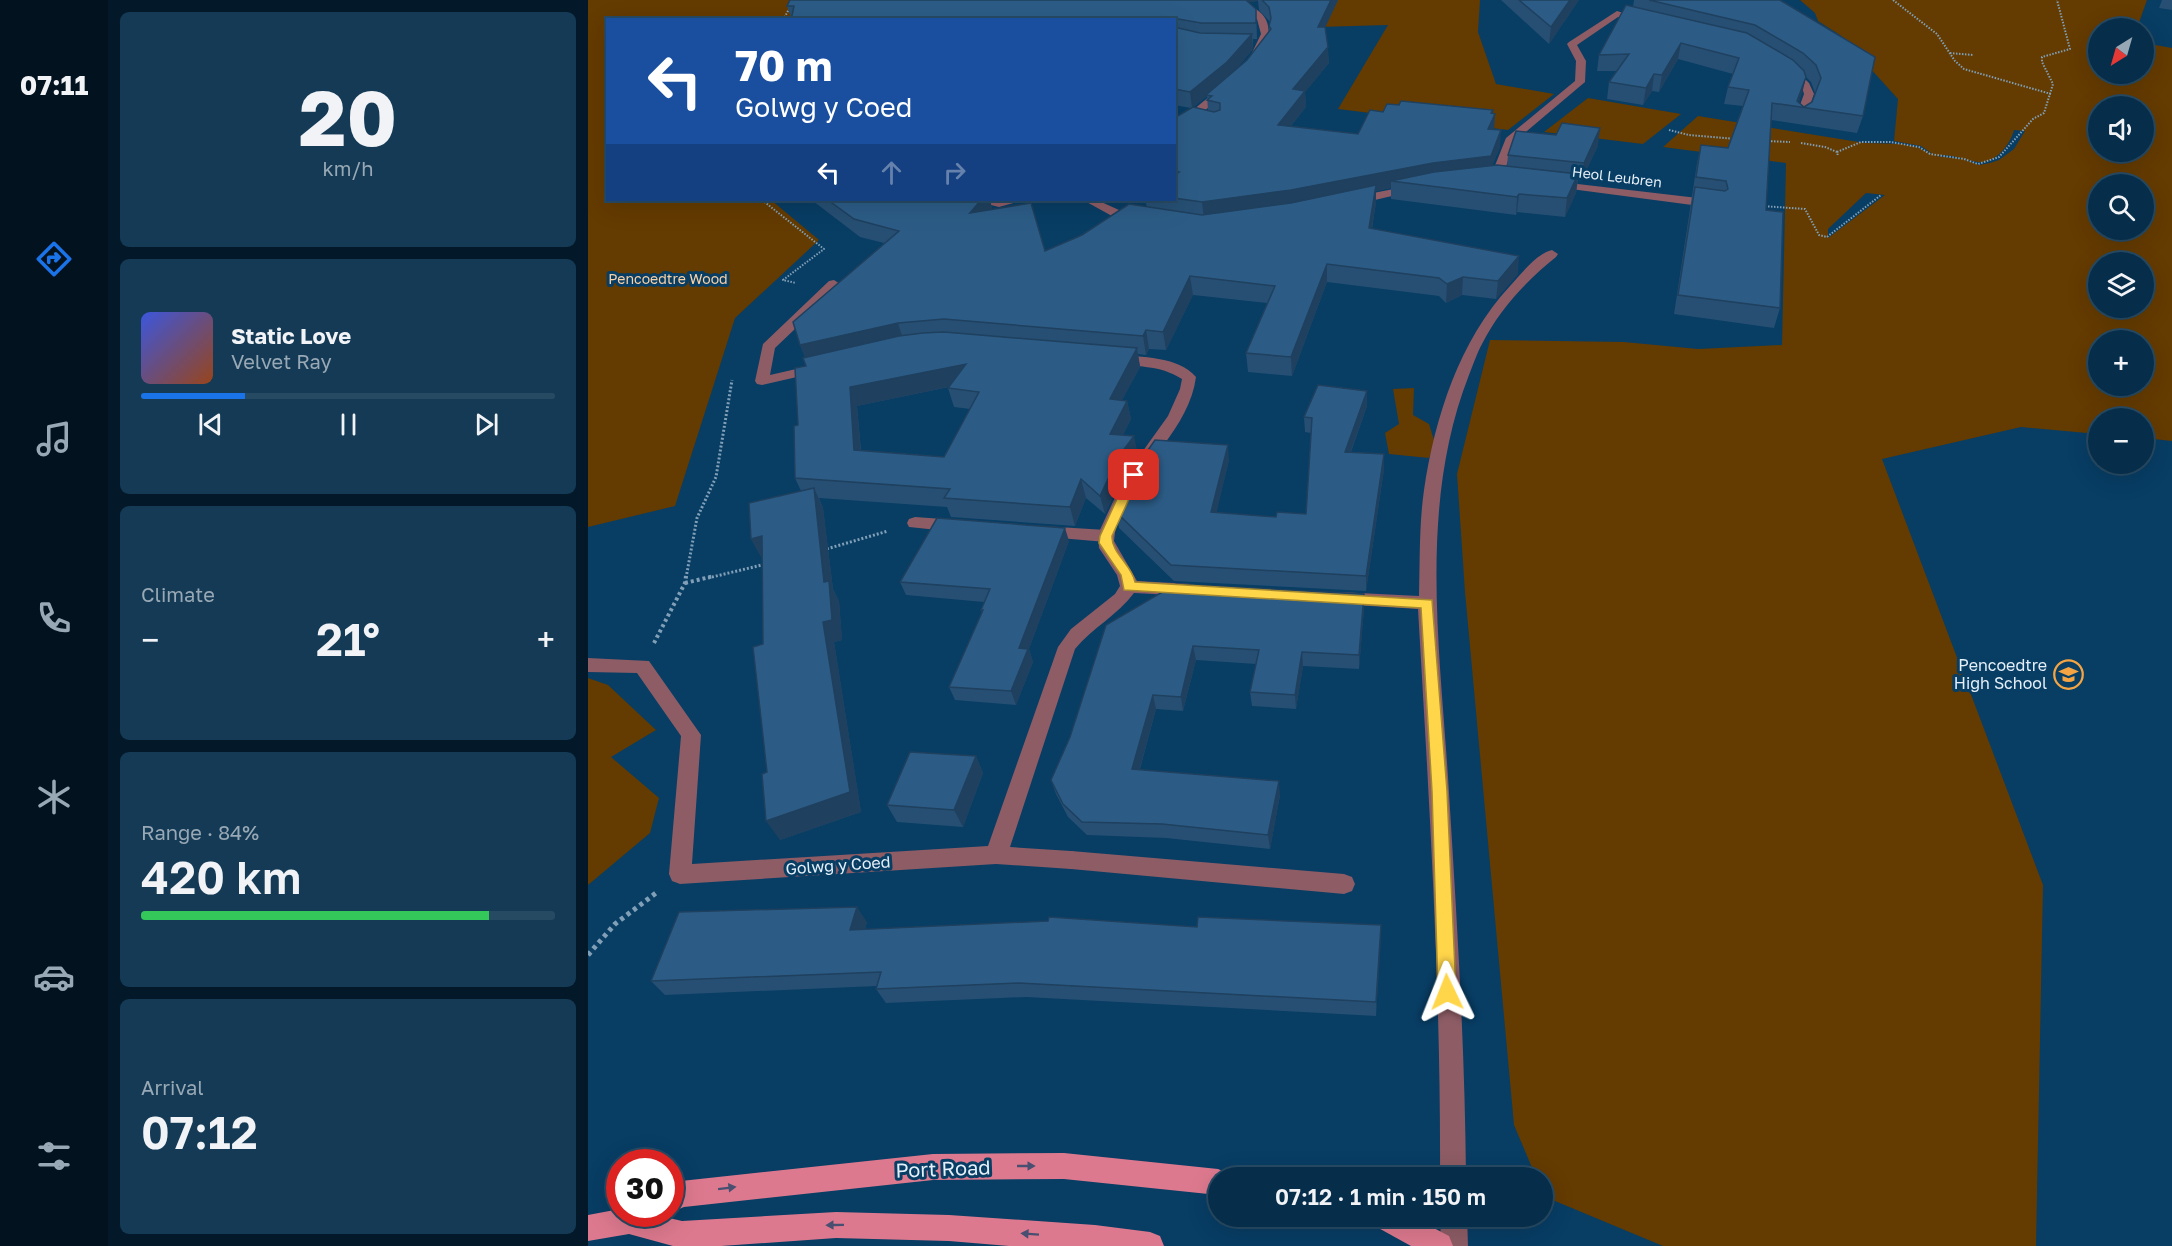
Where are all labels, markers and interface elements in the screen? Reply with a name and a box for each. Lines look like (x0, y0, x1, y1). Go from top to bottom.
north arrow (2088, 18, 2154, 84)
map controls (2088, 18, 2154, 474)
text: 70 m (735, 40, 832, 90)
icon: left (636, 42, 714, 120)
text: 07:11 (20, 69, 88, 101)
text: 20 (299, 70, 397, 163)
text: Golwg y Coed (735, 91, 912, 123)
button: sound (2088, 96, 2154, 162)
text: km/h (323, 156, 373, 180)
icon: left (812, 156, 845, 189)
icon: ahead (875, 156, 908, 189)
icon: right (938, 156, 971, 189)
street label: Heol Leubren (1571, 163, 1663, 190)
button: search (2088, 174, 2154, 240)
icon: directions (33, 238, 75, 280)
button: layers (2088, 252, 2154, 318)
park label: Pencoedtre Wood (608, 270, 728, 287)
text: Static Love (231, 322, 351, 349)
button: + (2088, 330, 2154, 396)
text: Velvet Ray (231, 349, 332, 373)
icon: previous (194, 408, 227, 441)
icon: pause (332, 408, 365, 441)
icon: next (470, 408, 503, 441)
button: − (2088, 408, 2154, 474)
icon: music (33, 418, 75, 460)
pin (1108, 449, 1159, 500)
icon: arrive (1117, 458, 1150, 491)
text: Climate (141, 582, 215, 606)
icon: phone (33, 597, 75, 639)
text: 21° (316, 612, 380, 666)
text: − (141, 620, 159, 659)
text: + (537, 620, 555, 659)
place label: Pencoedtre High School (1954, 655, 2047, 693)
school or university icon: Pencoedtre High School (2052, 658, 2084, 690)
icon: climate (33, 776, 75, 818)
text: Range · 84% (141, 820, 259, 844)
text: 420 km (141, 850, 301, 904)
street label: Golwg y Coed (785, 851, 891, 879)
icon: car (33, 956, 75, 998)
position arrow (1415, 960, 1479, 1024)
text: Arrival (141, 1075, 204, 1099)
text: 07:12 (141, 1105, 258, 1159)
icon: filters (33, 1135, 75, 1177)
speed limit sign: 30 (606, 1149, 684, 1227)
street label: Port Road (895, 1154, 991, 1182)
one-way arrow (1017, 1161, 1036, 1171)
one-way arrow (718, 1183, 737, 1193)
text: 07:12 · 1 min · 150 m (1275, 1183, 1486, 1210)
one-way arrow (825, 1220, 844, 1230)
one-way arrow (1020, 1229, 1039, 1239)

